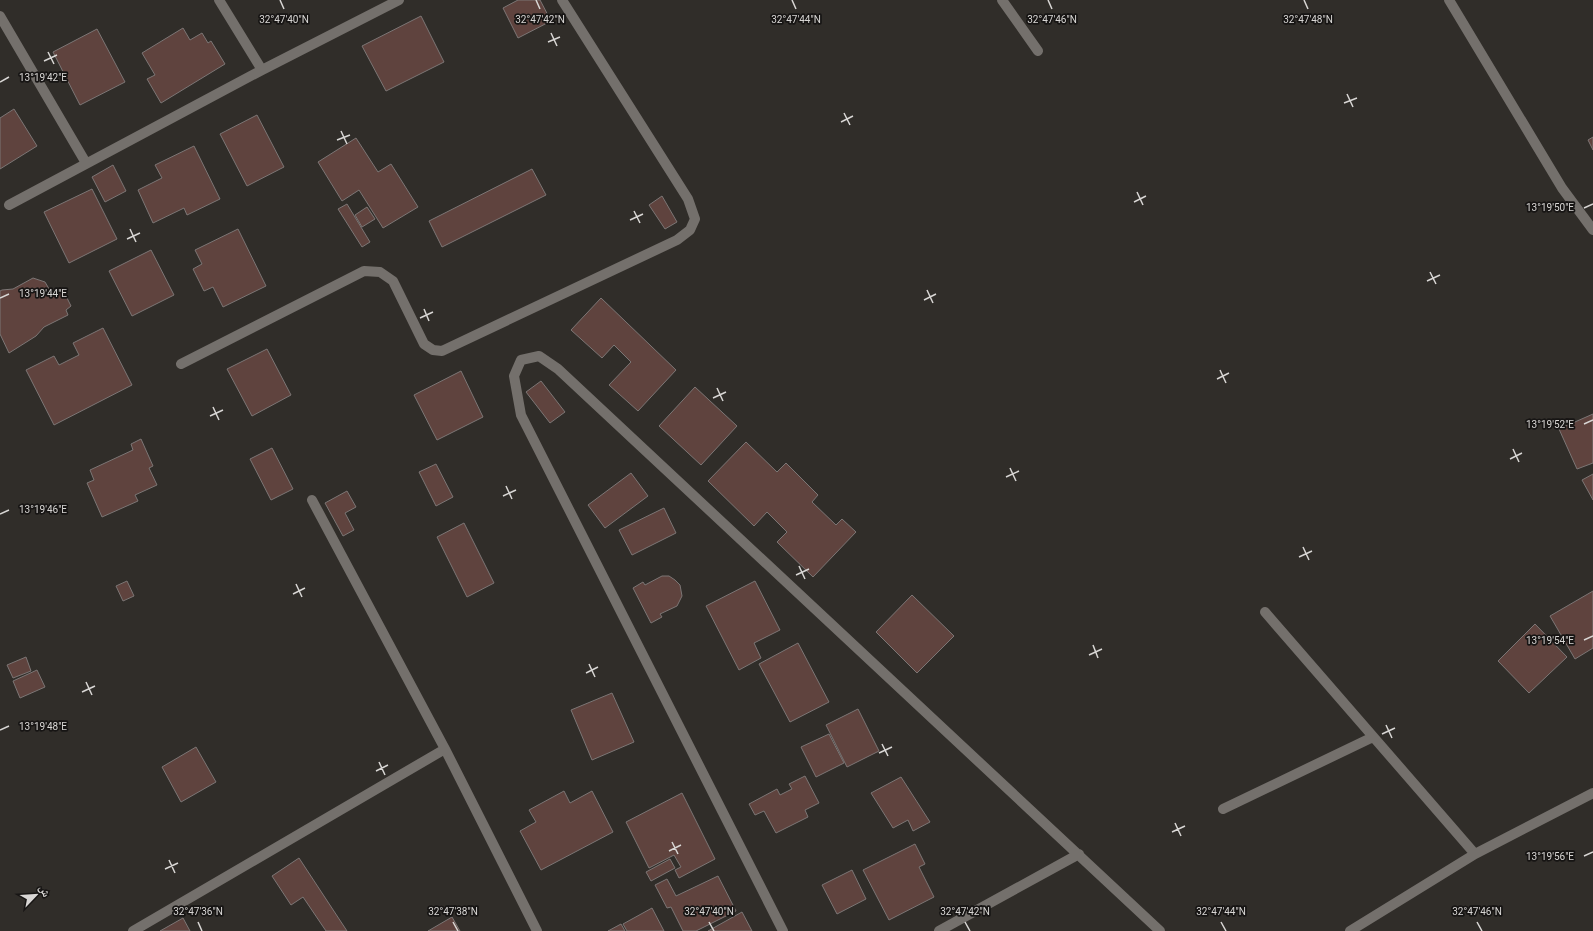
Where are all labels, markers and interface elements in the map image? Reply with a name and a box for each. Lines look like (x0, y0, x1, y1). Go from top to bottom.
text: 32°47'40"N (259, 14, 309, 25)
text: 32°47'42"N (515, 14, 565, 25)
text: 32°47'44"N (771, 14, 821, 25)
text: 32°47'46"N (1027, 14, 1077, 25)
text: 32°47'48"N (1283, 14, 1333, 25)
text: 13°19'42"E (19, 72, 67, 83)
text: 13°19'50"E (1526, 202, 1574, 213)
text: 13°19'44"E (19, 288, 67, 299)
text: 13°19'52"E (1526, 419, 1574, 430)
text: 13°19'46"E (19, 504, 67, 515)
text: 13°19'54"E (1526, 635, 1574, 646)
text: 13°19'48"E (19, 721, 67, 732)
text: 13°19'56"E (1526, 851, 1574, 862)
north arrow (16, 875, 56, 915)
text: ش (35, 883, 53, 900)
text: 32°47'36"N (173, 906, 223, 917)
text: 32°47'38"N (428, 906, 478, 917)
text: 32°47'40"N (684, 906, 734, 917)
text: 32°47'42"N (940, 906, 990, 917)
text: 32°47'44"N (1196, 906, 1246, 917)
text: 32°47'46"N (1452, 906, 1502, 917)

